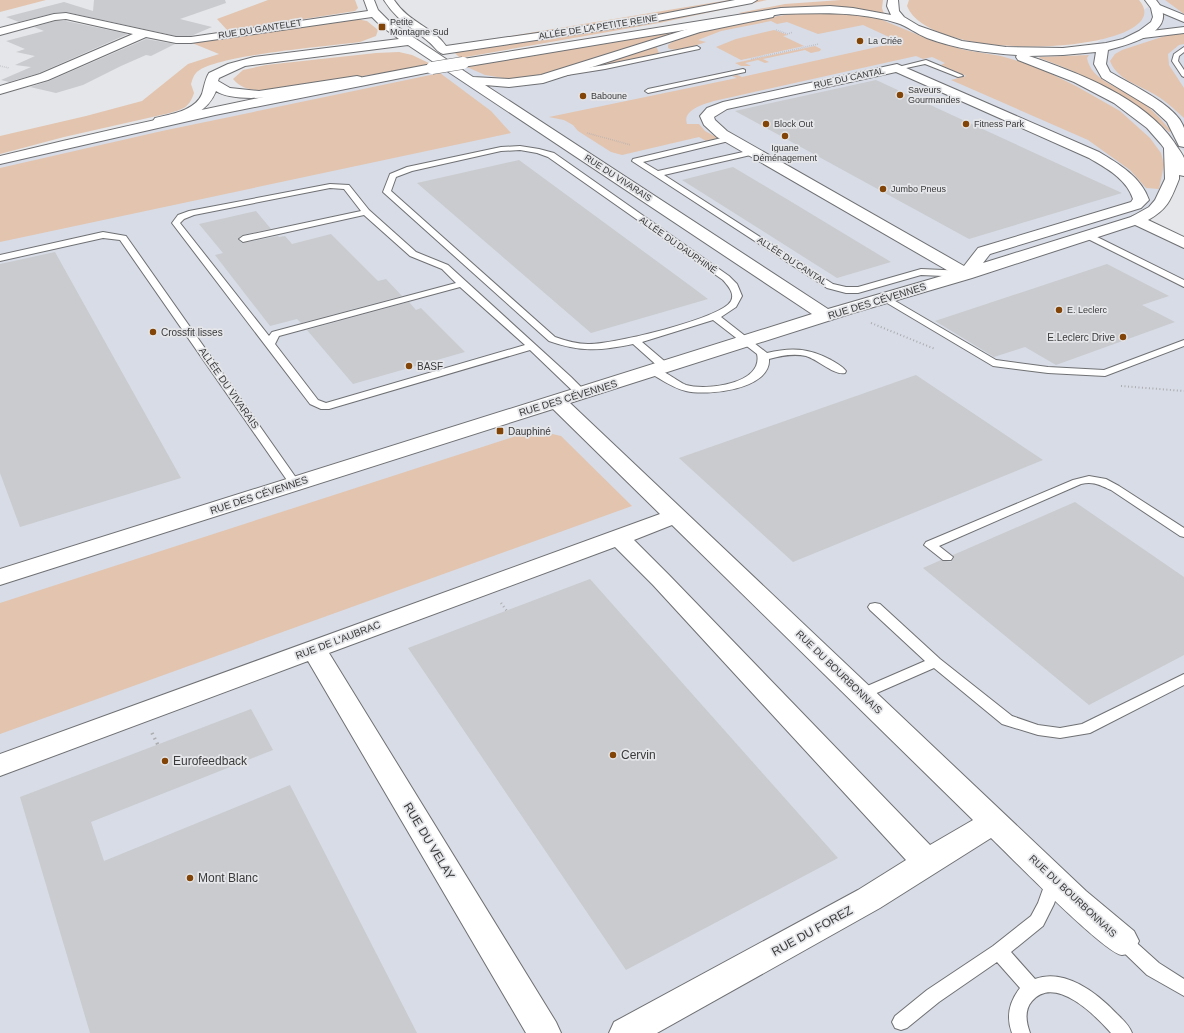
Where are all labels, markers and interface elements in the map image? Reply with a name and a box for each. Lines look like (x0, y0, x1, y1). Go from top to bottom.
street label: ALLÉE DE LA PETITE REINE (538, 13, 658, 41)
street label: RUE DU GANTELET (217, 17, 303, 41)
place label: Petite Montagne Sud (390, 17, 449, 37)
marker: Petite Montagne Sud (377, 22, 387, 32)
marker: La Criée (855, 36, 865, 46)
place label: La Criée (868, 36, 902, 46)
street label: RUE DU CANTAL (813, 66, 885, 90)
place label: Saveurs Gourmandes (908, 85, 961, 105)
marker: Saveurs Gourmandes (895, 90, 905, 100)
marker: Baboune (578, 91, 588, 101)
place label: Baboune (591, 91, 627, 101)
marker: Block Out (761, 119, 771, 129)
place label: Block Out (774, 119, 814, 129)
marker: Fitness Park (961, 119, 971, 129)
place label: Fitness Park (974, 119, 1025, 129)
marker: Iguane Déménagement (780, 131, 790, 141)
place label: Iguane Déménagement (753, 143, 818, 163)
street label: RUE DU VIVARAIS (583, 153, 653, 203)
marker: Jumbo Pneus (878, 184, 888, 194)
place label: Jumbo Pneus (891, 184, 947, 194)
street label: ALLÉE DU DAUPHINÉ (637, 214, 719, 276)
street label: ALLÉE DU CANTAL (755, 235, 829, 287)
street label: RUE DES CÉVENNES (826, 280, 928, 321)
marker: E. Leclerc (1054, 305, 1064, 315)
place label: E. Leclerc (1067, 305, 1108, 315)
marker: Crossfit lisses (148, 327, 158, 337)
place label: Crossfit lisses (161, 327, 223, 338)
place label: E.Leclerc Drive (1047, 332, 1115, 343)
marker: E.Leclerc Drive (1118, 332, 1128, 342)
street label: ALLÉE DU VIVARAIS (197, 345, 262, 431)
marker: BASF (404, 361, 414, 371)
place label: BASF (417, 361, 443, 372)
street label: RUE DES CÉVENNES (517, 377, 619, 418)
marker: Dauphiné (495, 426, 505, 436)
place label: Dauphiné (508, 426, 551, 437)
street label: RUE DES CÉVENNES (208, 473, 310, 516)
street label: RUE DE L'AUBRAC (294, 619, 382, 661)
street label: RUE DU BOURBONNAIS (794, 628, 884, 716)
place label: Cervin (621, 748, 656, 762)
marker: Cervin (608, 750, 618, 760)
place label: Eurofeedback (173, 754, 248, 768)
marker: Eurofeedback (160, 756, 170, 766)
street label: RUE DU VELAY (401, 800, 457, 882)
street label: RUE DU BOURBONNAIS (1027, 853, 1119, 939)
place label: Mont Blanc (198, 871, 258, 885)
marker: Mont Blanc (185, 873, 195, 883)
street label: RUE DU FOREZ (769, 903, 855, 959)

